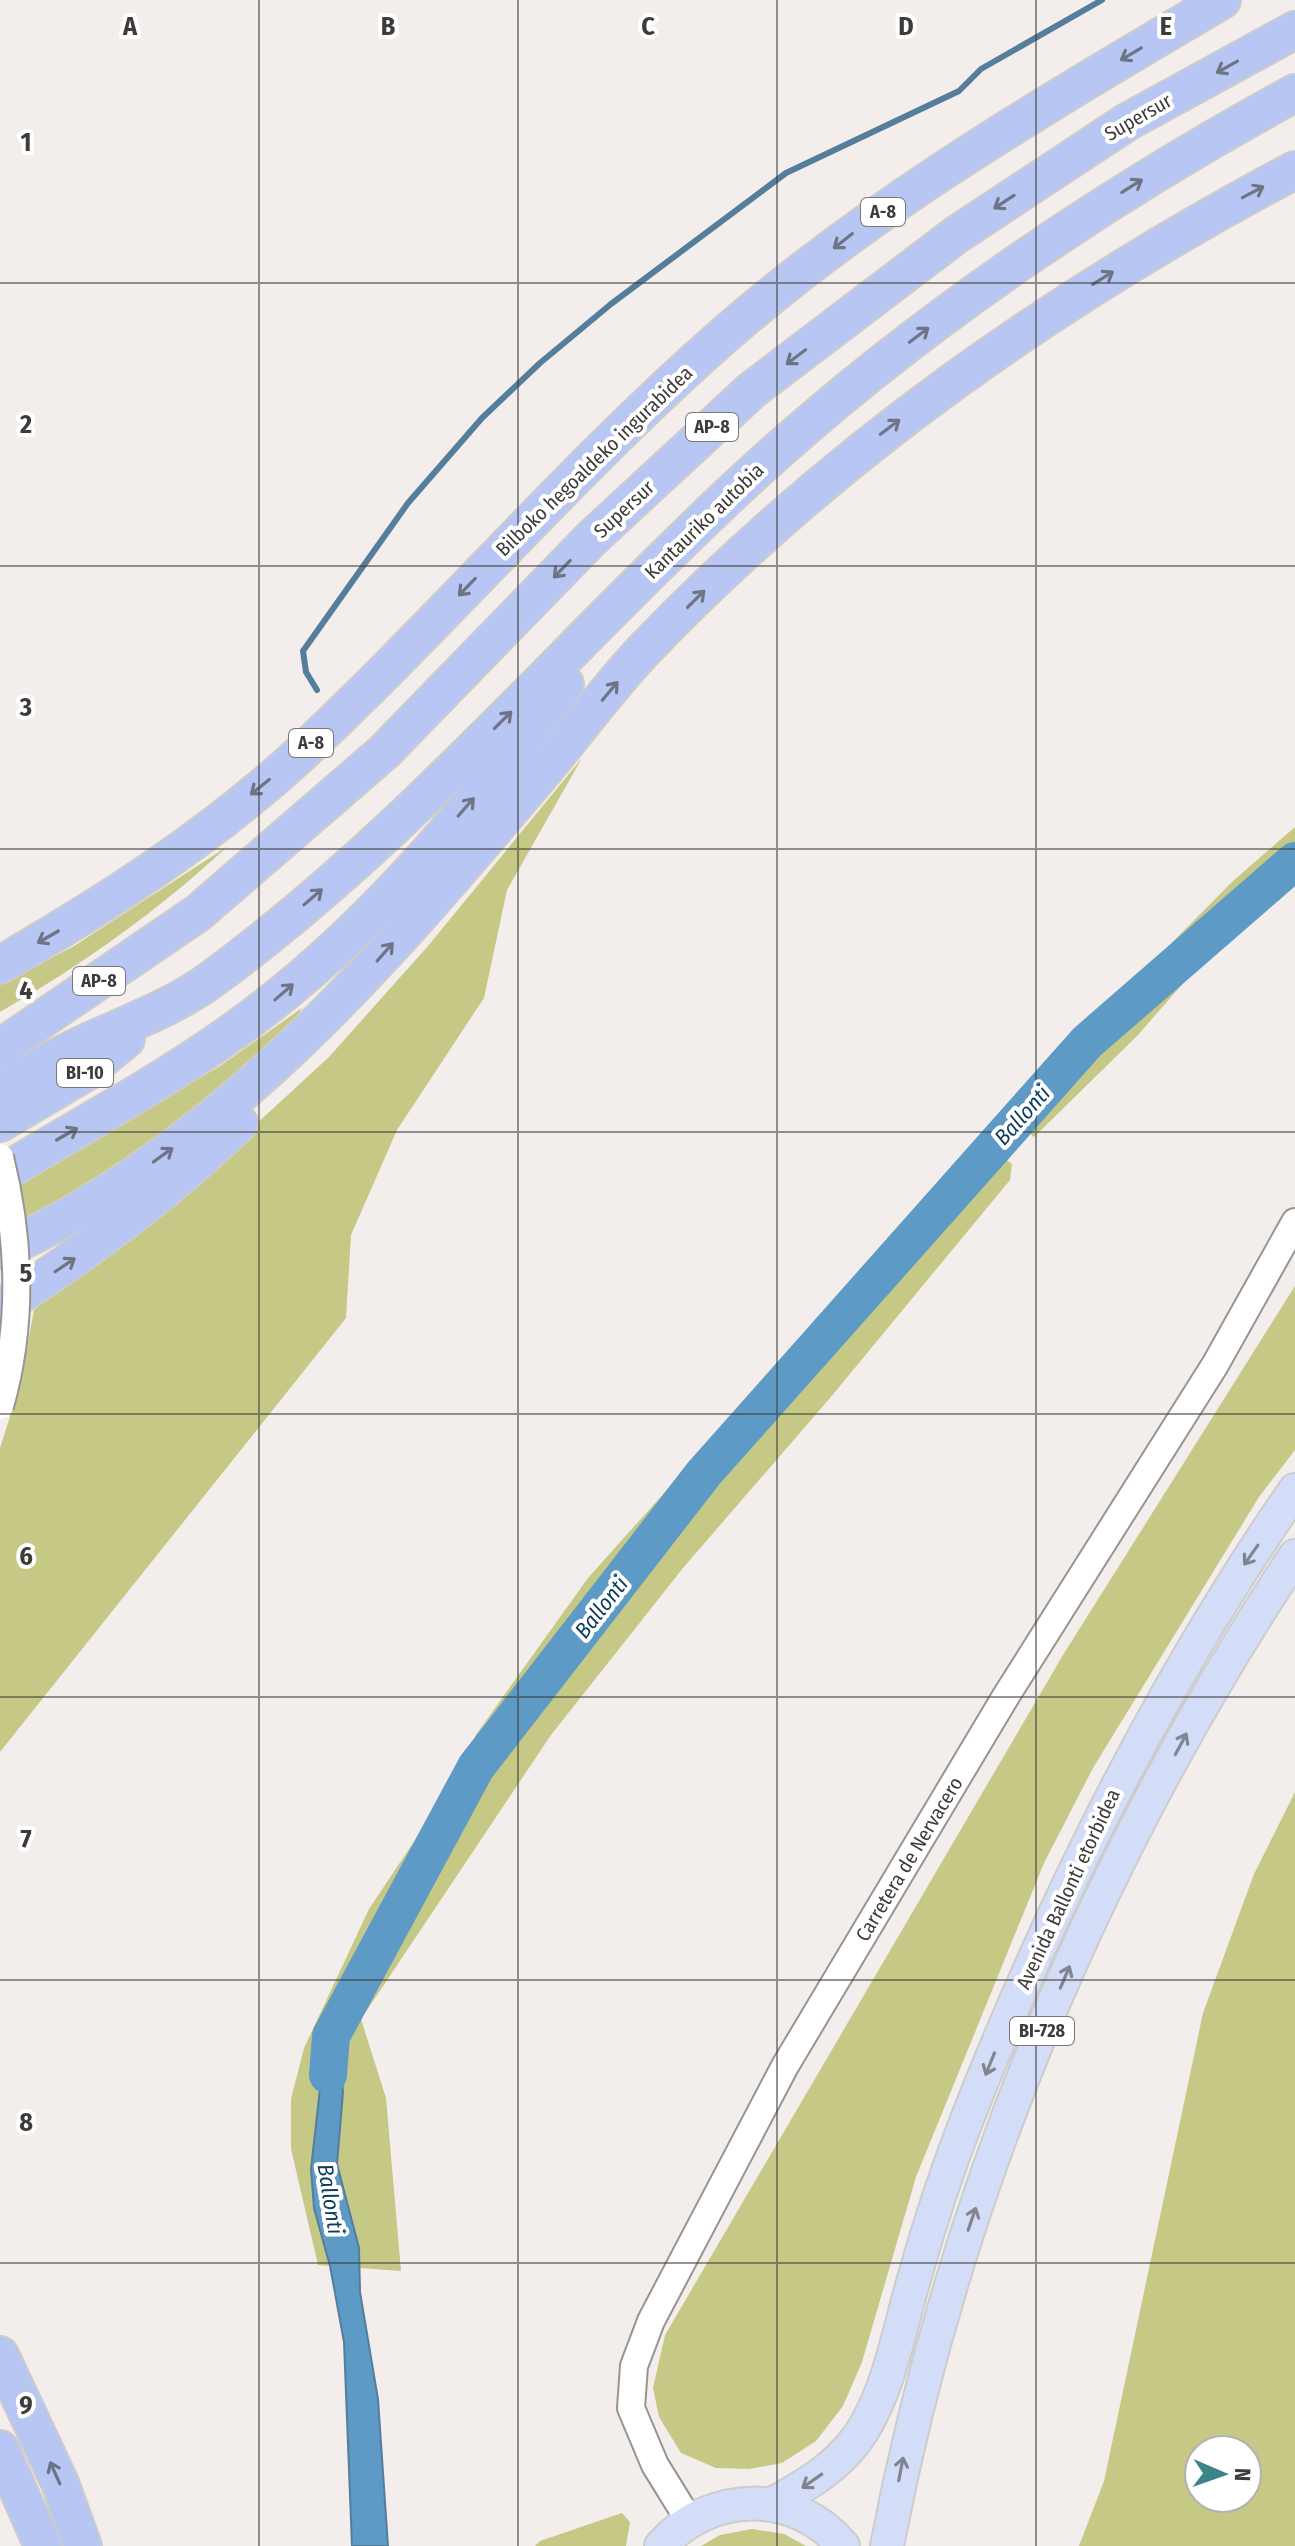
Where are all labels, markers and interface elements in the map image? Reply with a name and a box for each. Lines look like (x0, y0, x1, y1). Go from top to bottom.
text: A (122, 11, 138, 42)
text: B (381, 11, 396, 42)
text: C (641, 11, 655, 42)
text: D (898, 11, 914, 42)
text: E (1160, 11, 1172, 42)
one-way arrow (1120, 47, 1143, 63)
one-way arrow (1215, 60, 1239, 76)
street label: Supersur (1100, 88, 1176, 146)
text: 1 (21, 127, 32, 158)
one-way arrow (1121, 178, 1143, 195)
one-way arrow (1241, 184, 1264, 200)
one-way arrow (994, 194, 1016, 211)
road number: A-8 (861, 198, 905, 226)
one-way arrow (833, 232, 854, 250)
one-way arrow (1091, 270, 1114, 286)
one-way arrow (908, 326, 929, 343)
one-way arrow (785, 348, 807, 365)
street label: Bilboko hegoaldeko ingurabidea (491, 361, 697, 561)
text: 2 (19, 409, 32, 440)
road number: AP-8 (686, 413, 738, 441)
one-way arrow (879, 419, 900, 436)
street label: Kantauriko autobia (639, 458, 769, 584)
street label: Supersur (589, 475, 659, 543)
one-way arrow (553, 559, 572, 578)
one-way arrow (457, 577, 476, 597)
one-way arrow (686, 589, 705, 609)
one-way arrow (601, 681, 619, 702)
text: 3 (19, 692, 32, 723)
one-way arrow (494, 710, 513, 730)
road number: A-8 (289, 729, 333, 757)
one-way arrow (250, 778, 271, 796)
one-way arrow (457, 798, 475, 818)
one-way arrow (303, 889, 323, 907)
one-way arrow (37, 929, 60, 945)
one-way arrow (376, 942, 394, 962)
road number: AP-8 (73, 967, 125, 995)
text: 4 (19, 975, 33, 1006)
one-way arrow (273, 983, 293, 1001)
road number: BI-10 (57, 1059, 113, 1087)
water label: Ballonti (989, 1080, 1056, 1151)
one-way arrow (55, 1126, 78, 1142)
one-way arrow (152, 1146, 173, 1163)
one-way arrow (53, 1257, 75, 1273)
text: 5 (20, 1258, 33, 1289)
text: 6 (19, 1541, 33, 1572)
one-way arrow (1243, 1543, 1259, 1565)
water label: Ballonti (569, 1571, 634, 1643)
one-way arrow (1173, 1733, 1189, 1756)
street label: Carretera de Nervacero (850, 1772, 968, 1946)
street label: Avenida Ballonti etorbidea (1011, 1785, 1125, 1993)
text: 7 (20, 1824, 32, 1855)
one-way arrow (1059, 1965, 1074, 1990)
road number: BI-728 (1010, 2017, 1074, 2045)
one-way arrow (982, 2051, 996, 2076)
text: 8 (19, 2107, 33, 2138)
water label: Ballonti (312, 2162, 349, 2237)
one-way arrow (966, 2207, 981, 2232)
text: 9 (19, 2390, 33, 2421)
north arrow (1183, 2434, 1263, 2514)
one-way arrow (895, 2457, 910, 2483)
one-way arrow (47, 2461, 62, 2485)
text: N (1229, 2468, 1256, 2482)
one-way arrow (801, 2473, 823, 2489)

